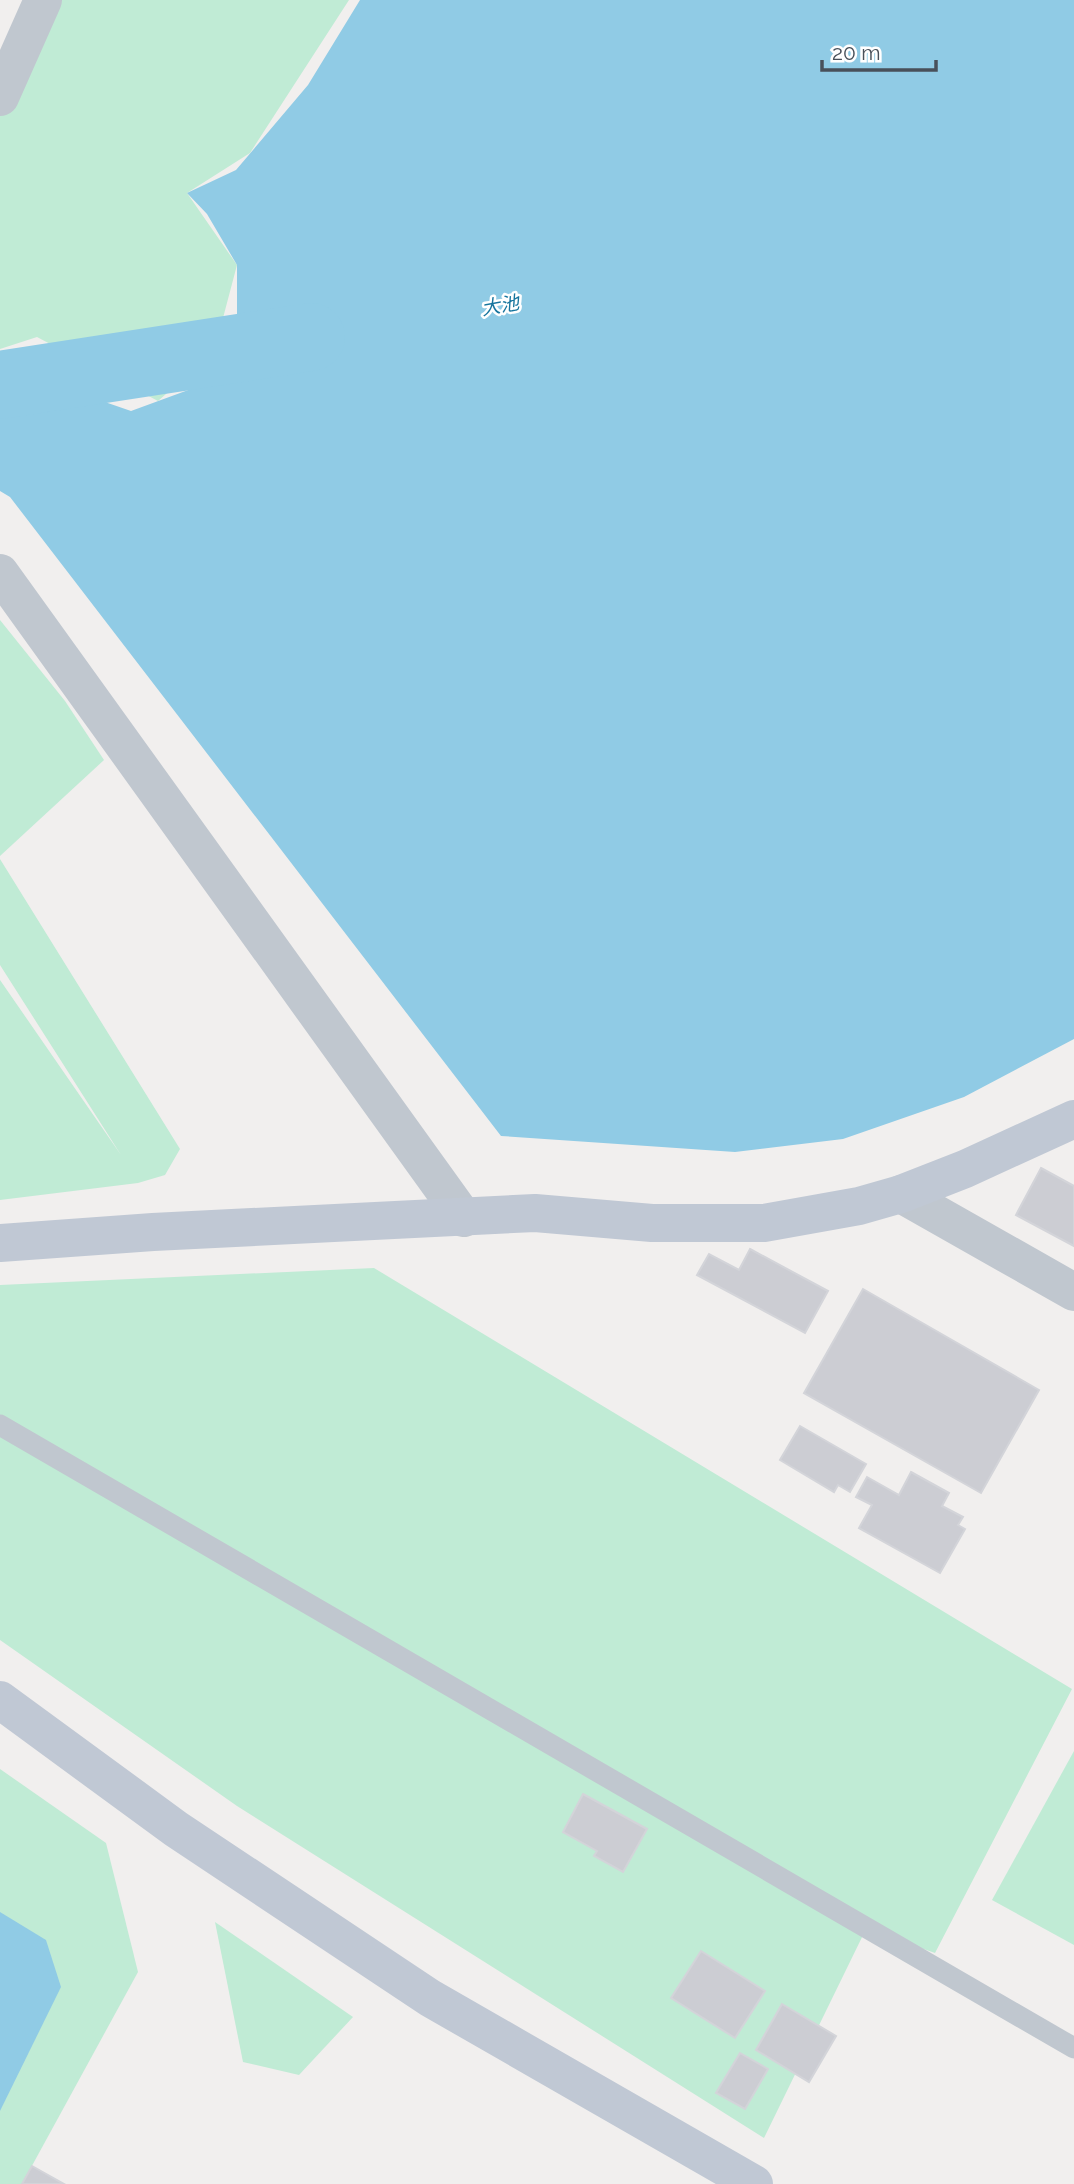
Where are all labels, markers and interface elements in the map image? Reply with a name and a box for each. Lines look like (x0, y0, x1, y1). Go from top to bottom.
scale bar (822, 28, 936, 72)
text: 20 m (832, 40, 880, 65)
water label: 大池 (479, 291, 523, 319)

